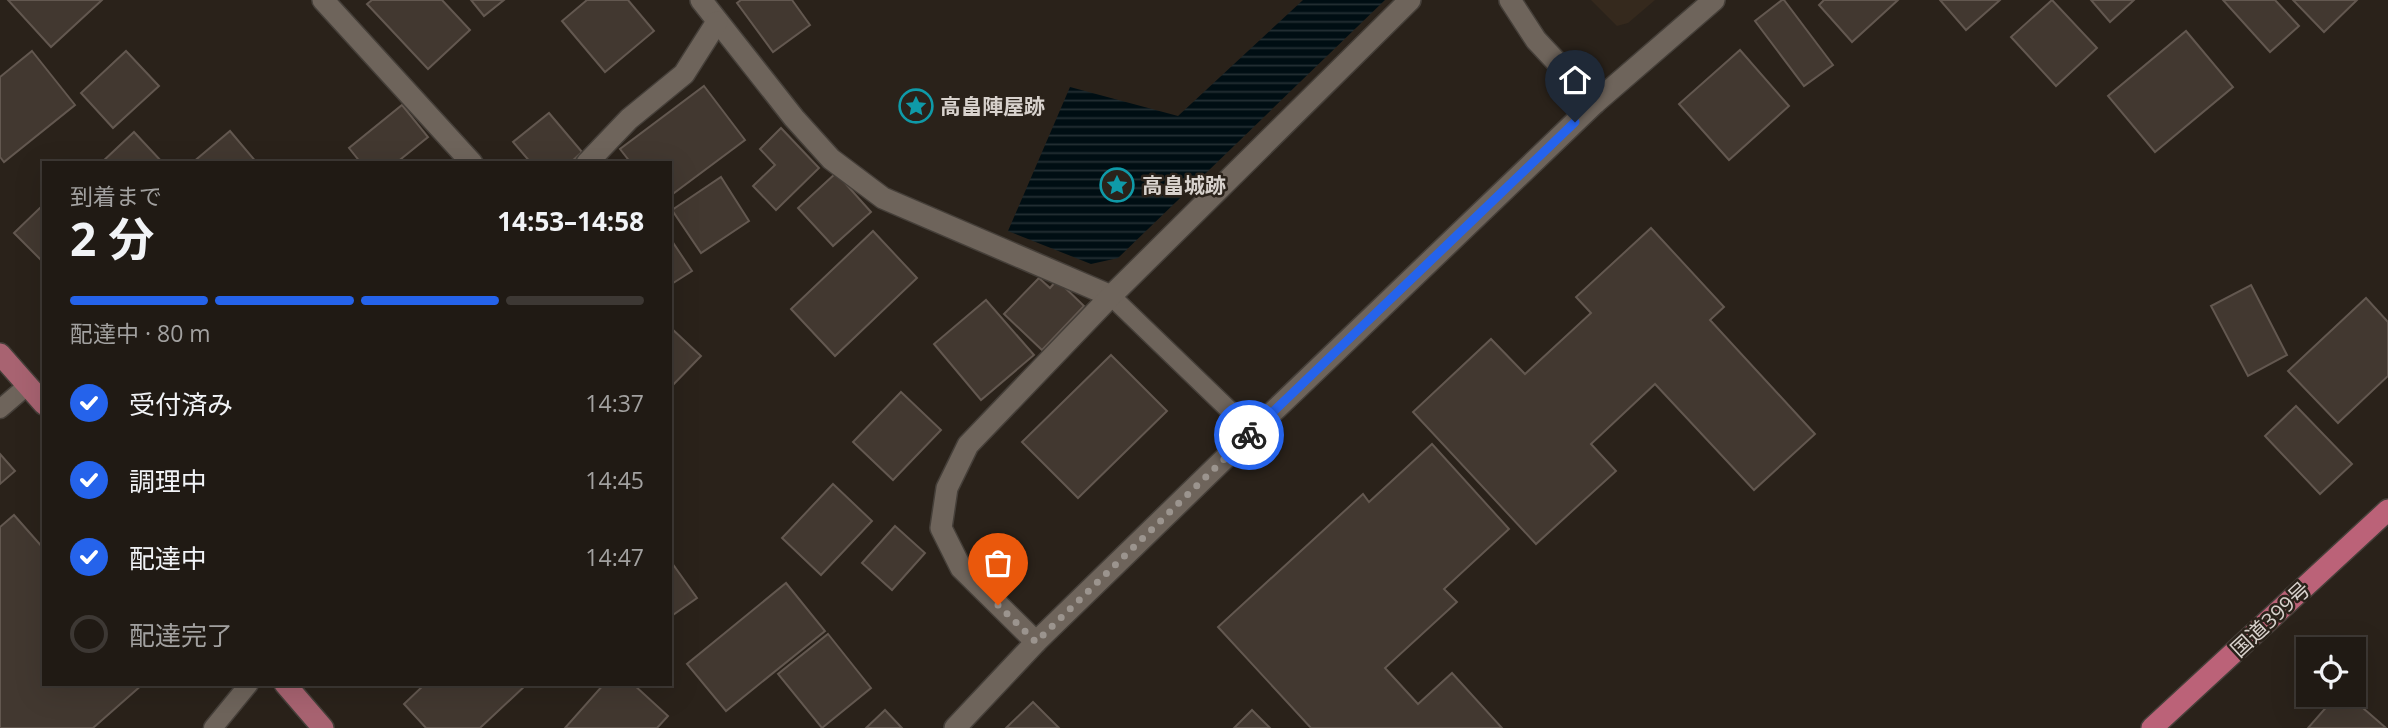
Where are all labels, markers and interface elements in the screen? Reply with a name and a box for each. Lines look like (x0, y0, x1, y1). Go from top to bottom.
pin (1545, 50, 1605, 122)
icon: home (1556, 61, 1594, 99)
place icon: 高畠陣屋跡 (897, 87, 935, 125)
place label: 高畠陣屋跡 (940, 92, 1045, 120)
place icon: 高畠城跡 (1098, 166, 1136, 204)
place label: 高畠城跡 (1142, 171, 1226, 199)
text: 到着まで (70, 180, 162, 212)
text: 14:53–14:58 (497, 203, 644, 239)
text: 2 分 (70, 207, 154, 269)
text: 配達中 · 80 m (70, 317, 211, 349)
icon: check (70, 384, 108, 422)
text: 受付済み (129, 386, 233, 422)
text: 14:37 (585, 387, 644, 419)
courier (1214, 400, 1284, 470)
icon: bike (1230, 416, 1268, 454)
icon: check (70, 461, 108, 499)
text: 調理中 (129, 463, 207, 499)
text: 14:45 (585, 464, 644, 496)
pin (968, 533, 1028, 605)
icon: check (70, 538, 108, 576)
text: 配達中 (129, 540, 207, 576)
text: 14:47 (585, 541, 644, 573)
icon: bag (979, 544, 1017, 582)
street label: 国道399号 (2224, 575, 2316, 663)
text: 配達完了 (129, 617, 233, 653)
map controls (2296, 637, 2366, 707)
button: locate (2296, 637, 2366, 707)

